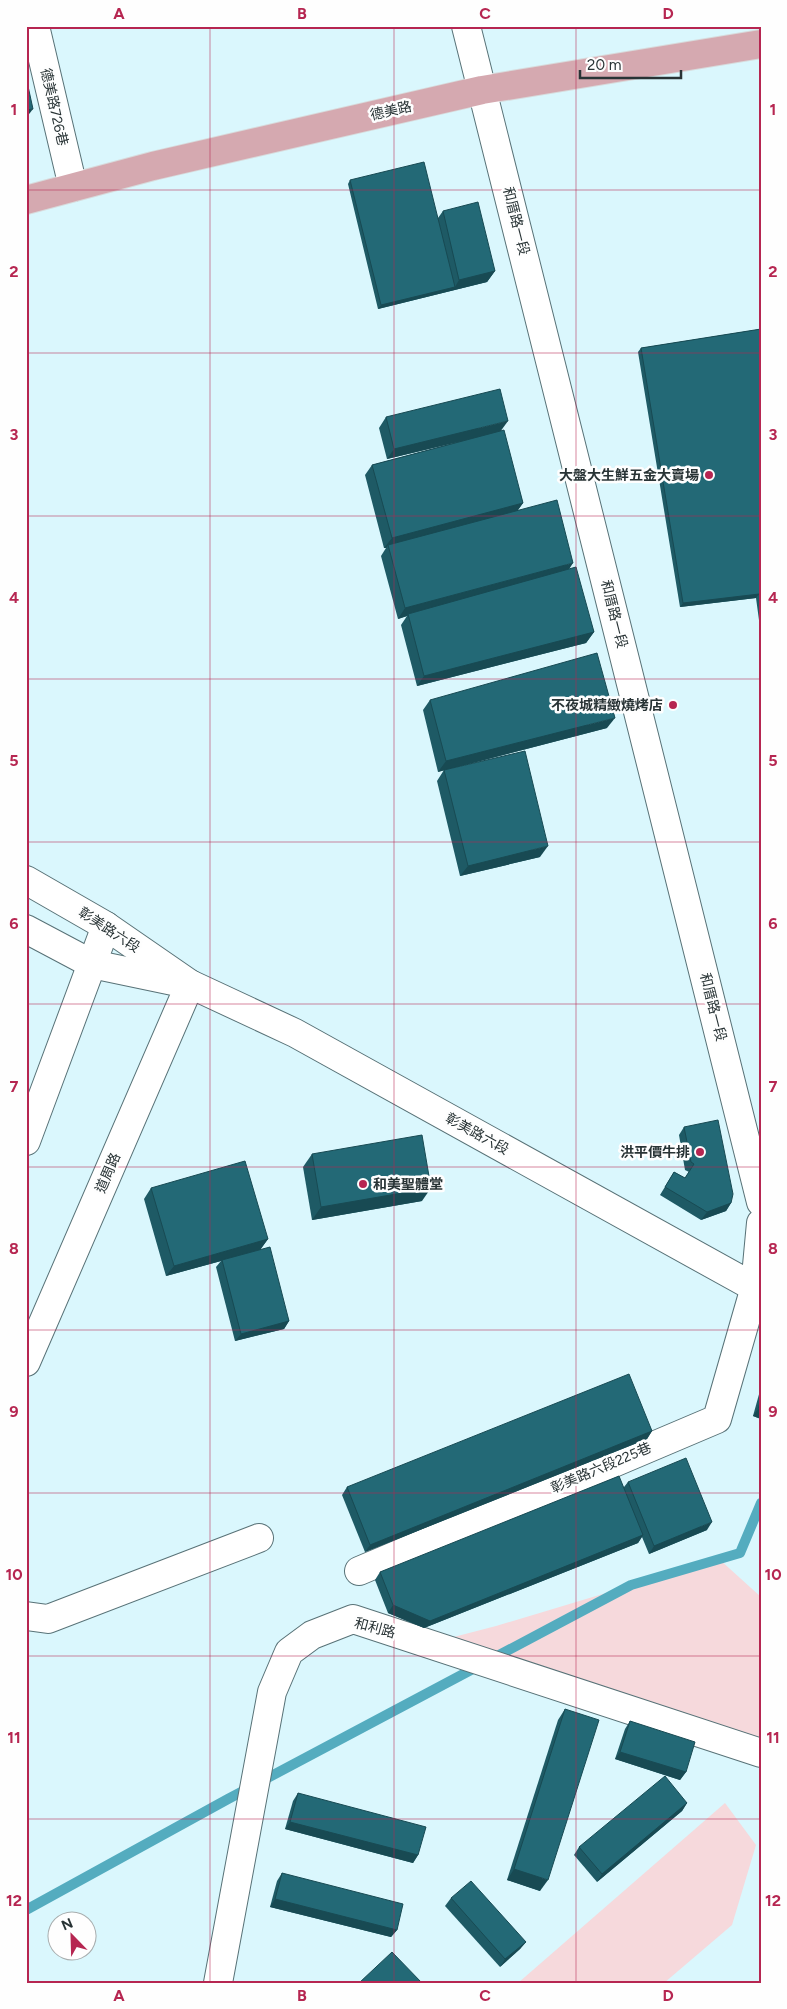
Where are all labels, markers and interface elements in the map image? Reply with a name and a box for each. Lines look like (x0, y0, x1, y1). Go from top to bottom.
text: A (113, 4, 125, 23)
text: B (297, 4, 307, 23)
text: C (479, 4, 491, 23)
text: D (662, 4, 674, 23)
scale bar (580, 48, 681, 80)
text: 20 m (587, 56, 621, 74)
street label: 德美路726巷 (37, 66, 71, 148)
street label: 德美路 (369, 98, 413, 124)
text: 1 (11, 100, 17, 119)
text: 1 (770, 100, 776, 119)
street label: 和厝路一段 (499, 185, 533, 257)
text: 2 (9, 262, 19, 281)
text: 2 (768, 262, 778, 281)
text: 3 (10, 425, 19, 444)
text: 3 (769, 425, 778, 444)
place label: 大盤大生鮮五金大賣場 (559, 467, 699, 484)
marker: 大盤大生鮮五金大賣場 (703, 469, 715, 481)
street label: 和厝路一段 (597, 578, 631, 650)
text: 4 (9, 588, 19, 607)
text: 4 (768, 588, 778, 607)
place label: 不夜城精緻燒烤店 (551, 697, 663, 714)
marker: 不夜城精緻燒烤店 (667, 699, 679, 711)
text: 5 (9, 751, 19, 770)
text: 5 (768, 751, 778, 770)
street label: 彰美路六段 (75, 904, 143, 956)
text: 6 (9, 914, 19, 933)
text: 6 (768, 914, 778, 933)
street label: 和厝路一段 (696, 971, 730, 1043)
text: 7 (10, 1077, 19, 1096)
text: 7 (769, 1077, 778, 1096)
street label: 彰美路六段 (442, 1110, 512, 1158)
place label: 洪平價牛排 (620, 1144, 690, 1161)
marker: 洪平價牛排 (694, 1146, 706, 1158)
street label: 道周路 (92, 1150, 124, 1196)
place label: 和美聖體堂 (373, 1176, 443, 1193)
marker: 和美聖體堂 (357, 1178, 369, 1190)
text: 8 (9, 1239, 19, 1258)
text: 8 (768, 1239, 778, 1258)
text: 9 (9, 1402, 19, 1421)
text: 9 (768, 1402, 778, 1421)
street label: 彰美路六段225巷 (548, 1439, 654, 1497)
text: 10 (5, 1565, 23, 1584)
text: 10 (764, 1565, 782, 1584)
street label: 和利路 (353, 1614, 397, 1642)
text: 11 (7, 1728, 21, 1747)
text: 11 (766, 1728, 780, 1747)
text: 12 (6, 1891, 22, 1910)
text: 12 (765, 1891, 781, 1910)
north arrow (48, 1912, 98, 1962)
text: N (59, 1915, 75, 1934)
text: A (113, 1986, 125, 2005)
text: B (297, 1986, 307, 2005)
text: C (479, 1986, 491, 2005)
text: D (662, 1986, 674, 2005)

